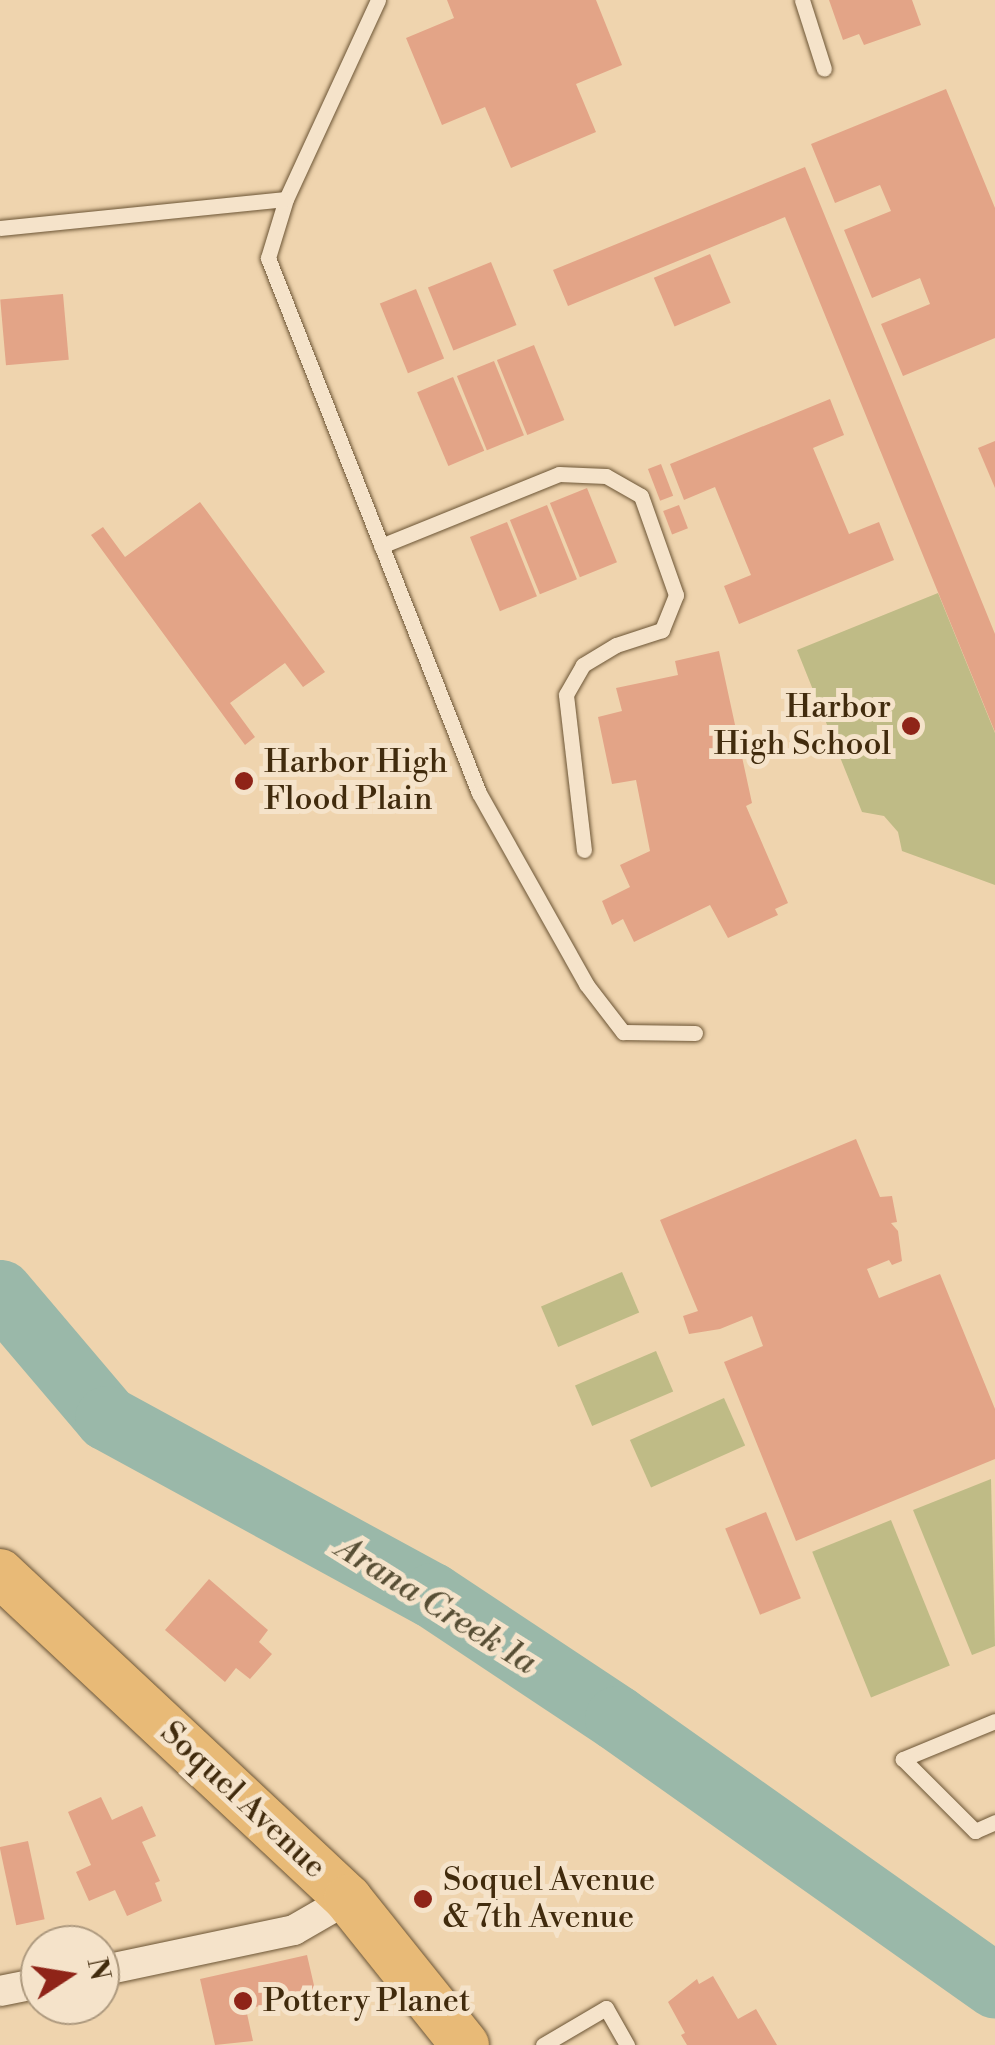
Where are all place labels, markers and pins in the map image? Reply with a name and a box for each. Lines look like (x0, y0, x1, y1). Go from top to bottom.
place label: Harbor High School (714, 689, 891, 764)
marker: Harbor High School (900, 715, 922, 737)
place label: Harbor High Flood Plain (264, 744, 448, 819)
marker: Harbor High Flood Plain (233, 770, 255, 792)
place label: Soquel Avenue & 7th Avenue (443, 1862, 655, 1937)
marker: Soquel Avenue & 7th Avenue (412, 1888, 434, 1910)
place label: Pottery Planet (263, 1982, 470, 2020)
marker: Pottery Planet (232, 1990, 254, 2012)

